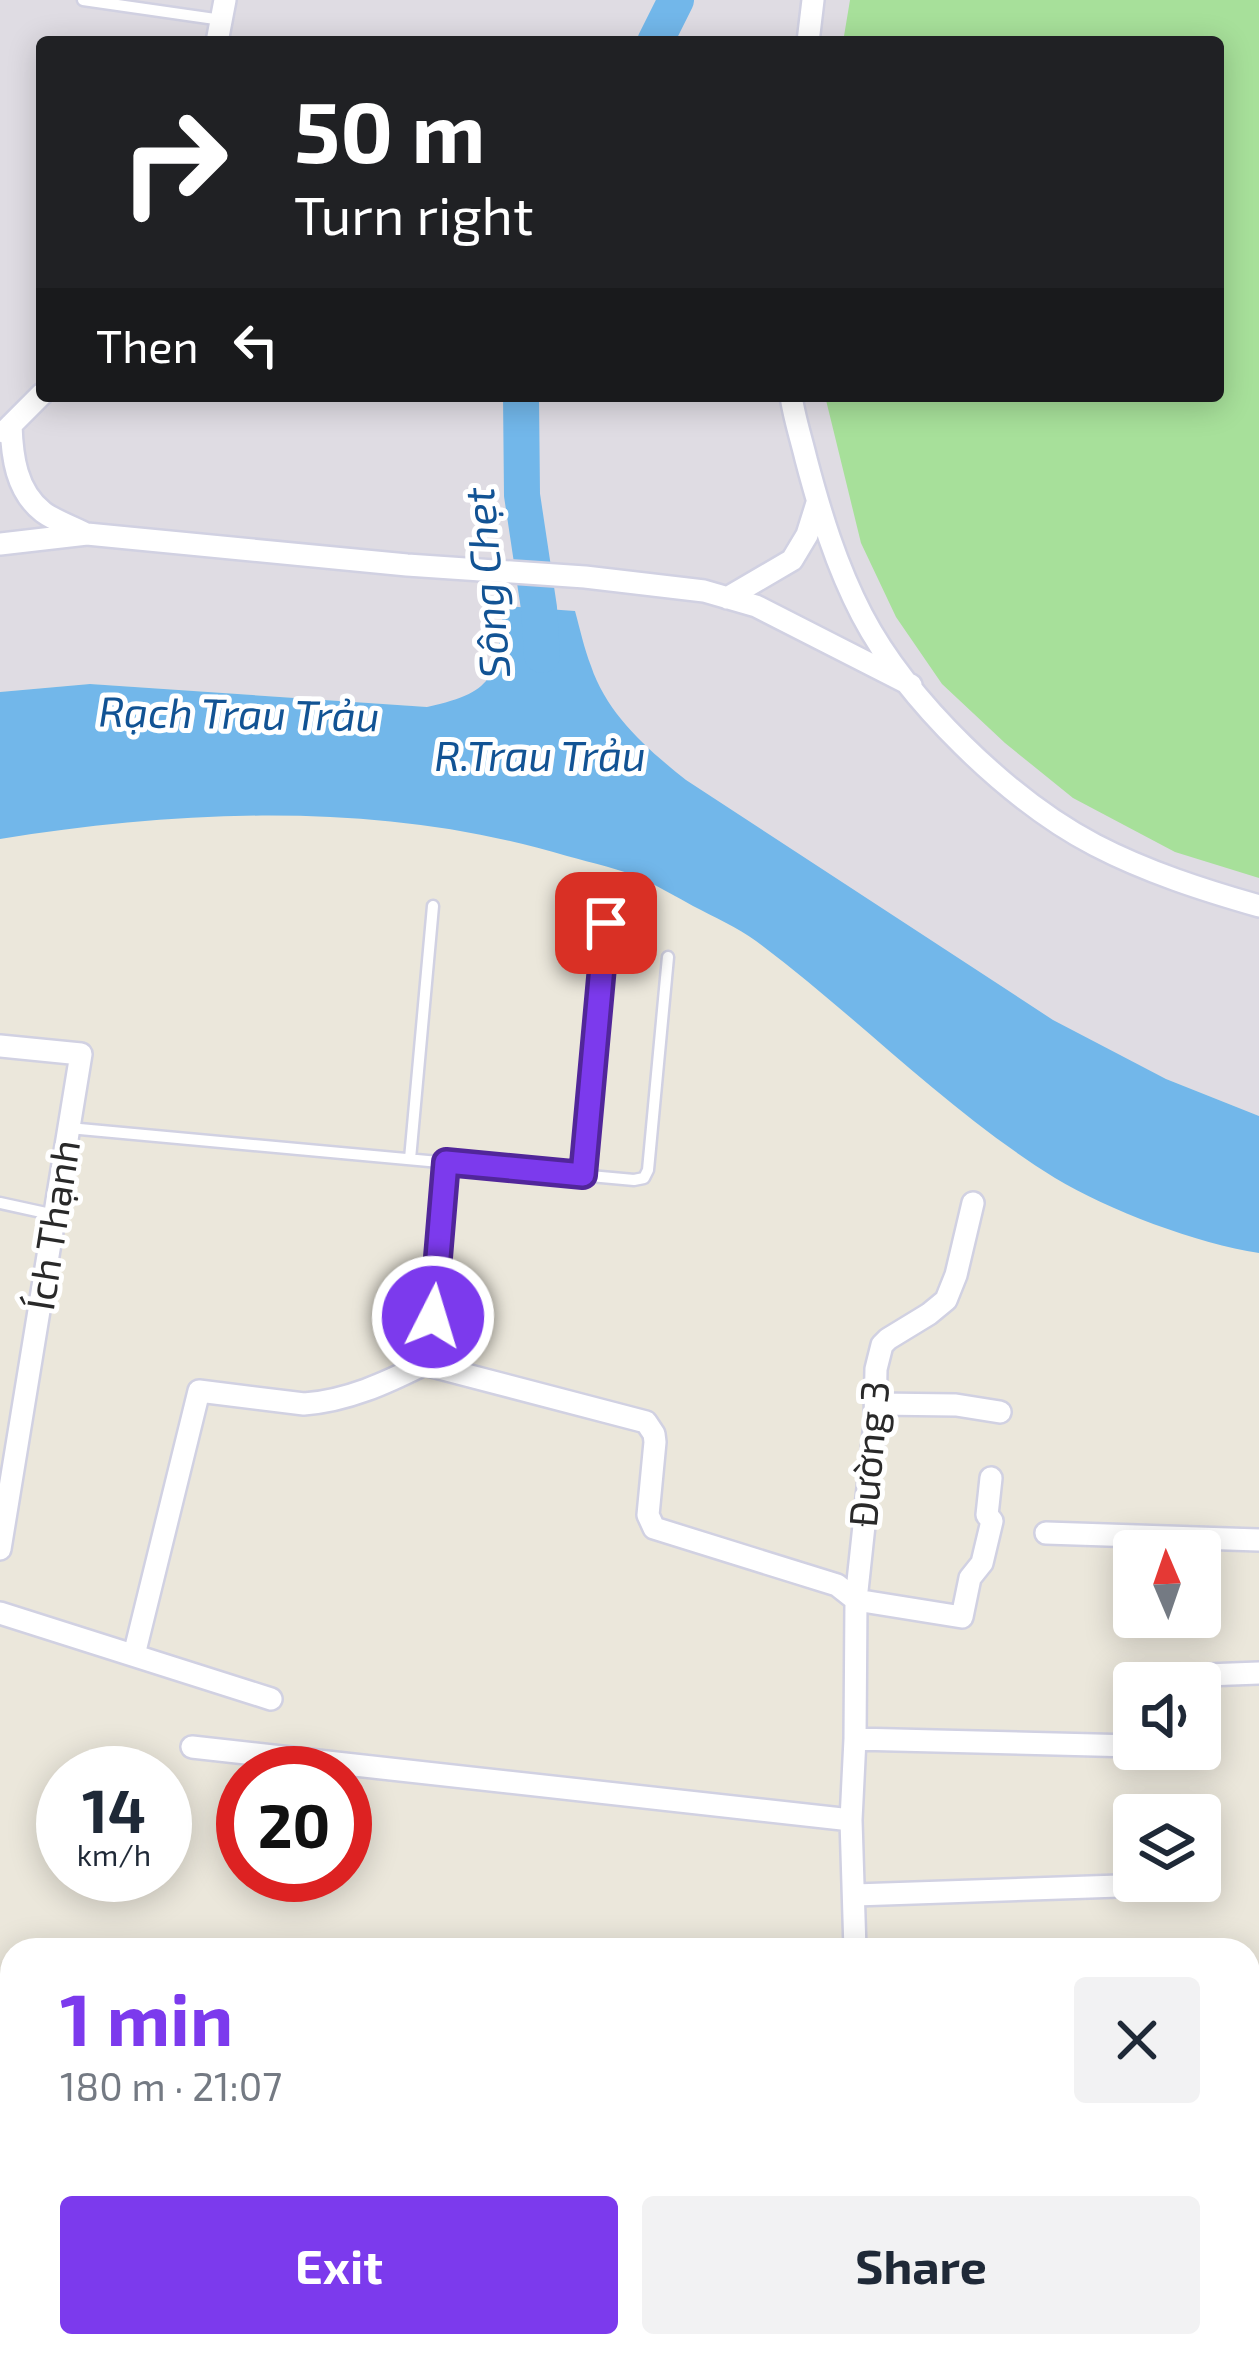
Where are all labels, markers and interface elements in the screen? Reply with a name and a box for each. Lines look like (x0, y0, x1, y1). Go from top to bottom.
text: 50 m (294, 79, 486, 180)
icon: right (96, 84, 252, 240)
text: Turn right (294, 181, 534, 246)
icon: left (223, 312, 289, 378)
text: Then (96, 318, 199, 372)
water label: Sông Chẹt (452, 485, 519, 681)
water label: Rạch Trau Trảu (98, 685, 380, 739)
water label: R.Trau Trảu (434, 729, 646, 779)
pin (555, 872, 657, 974)
icon: arrive (573, 890, 639, 956)
street label: Ích Thạnh (15, 1136, 88, 1313)
position arrow (370, 1254, 496, 1380)
street label: Đường 3 (838, 1379, 897, 1529)
north arrow (1113, 1530, 1221, 1638)
map controls (1113, 1530, 1221, 1902)
button: sound (1113, 1662, 1221, 1770)
speed limit sign: 20 (216, 1746, 372, 1902)
text: 14 (82, 1773, 146, 1845)
button: layers (1113, 1794, 1221, 1902)
text: km/h (77, 1836, 151, 1872)
text: 1 min (60, 1974, 233, 2060)
button: close (1074, 1977, 1200, 2103)
text: 180 m · 21:07 (60, 2062, 282, 2109)
button: Exit (60, 2196, 618, 2334)
button: Share (642, 2196, 1200, 2334)

